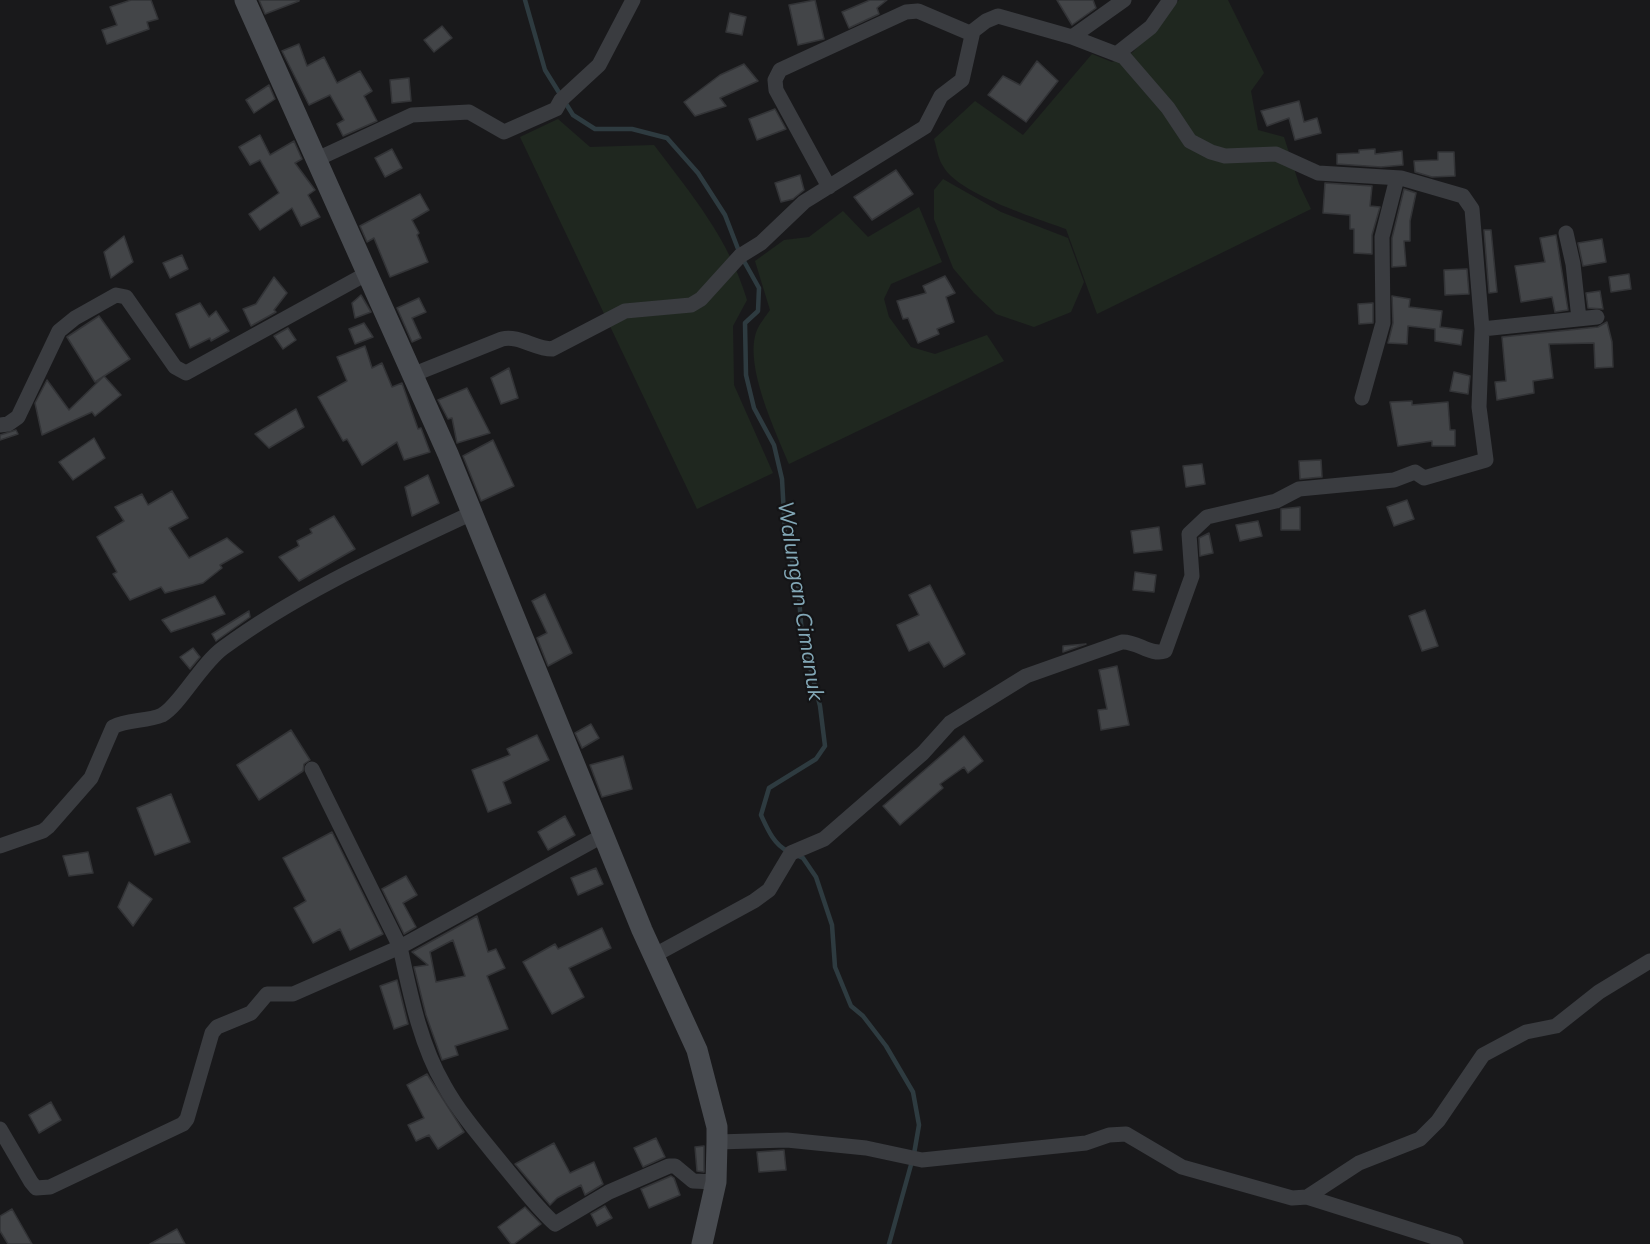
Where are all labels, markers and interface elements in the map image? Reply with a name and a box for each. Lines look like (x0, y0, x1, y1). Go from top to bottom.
water label: Walungan Cimanuk (771, 499, 829, 703)

